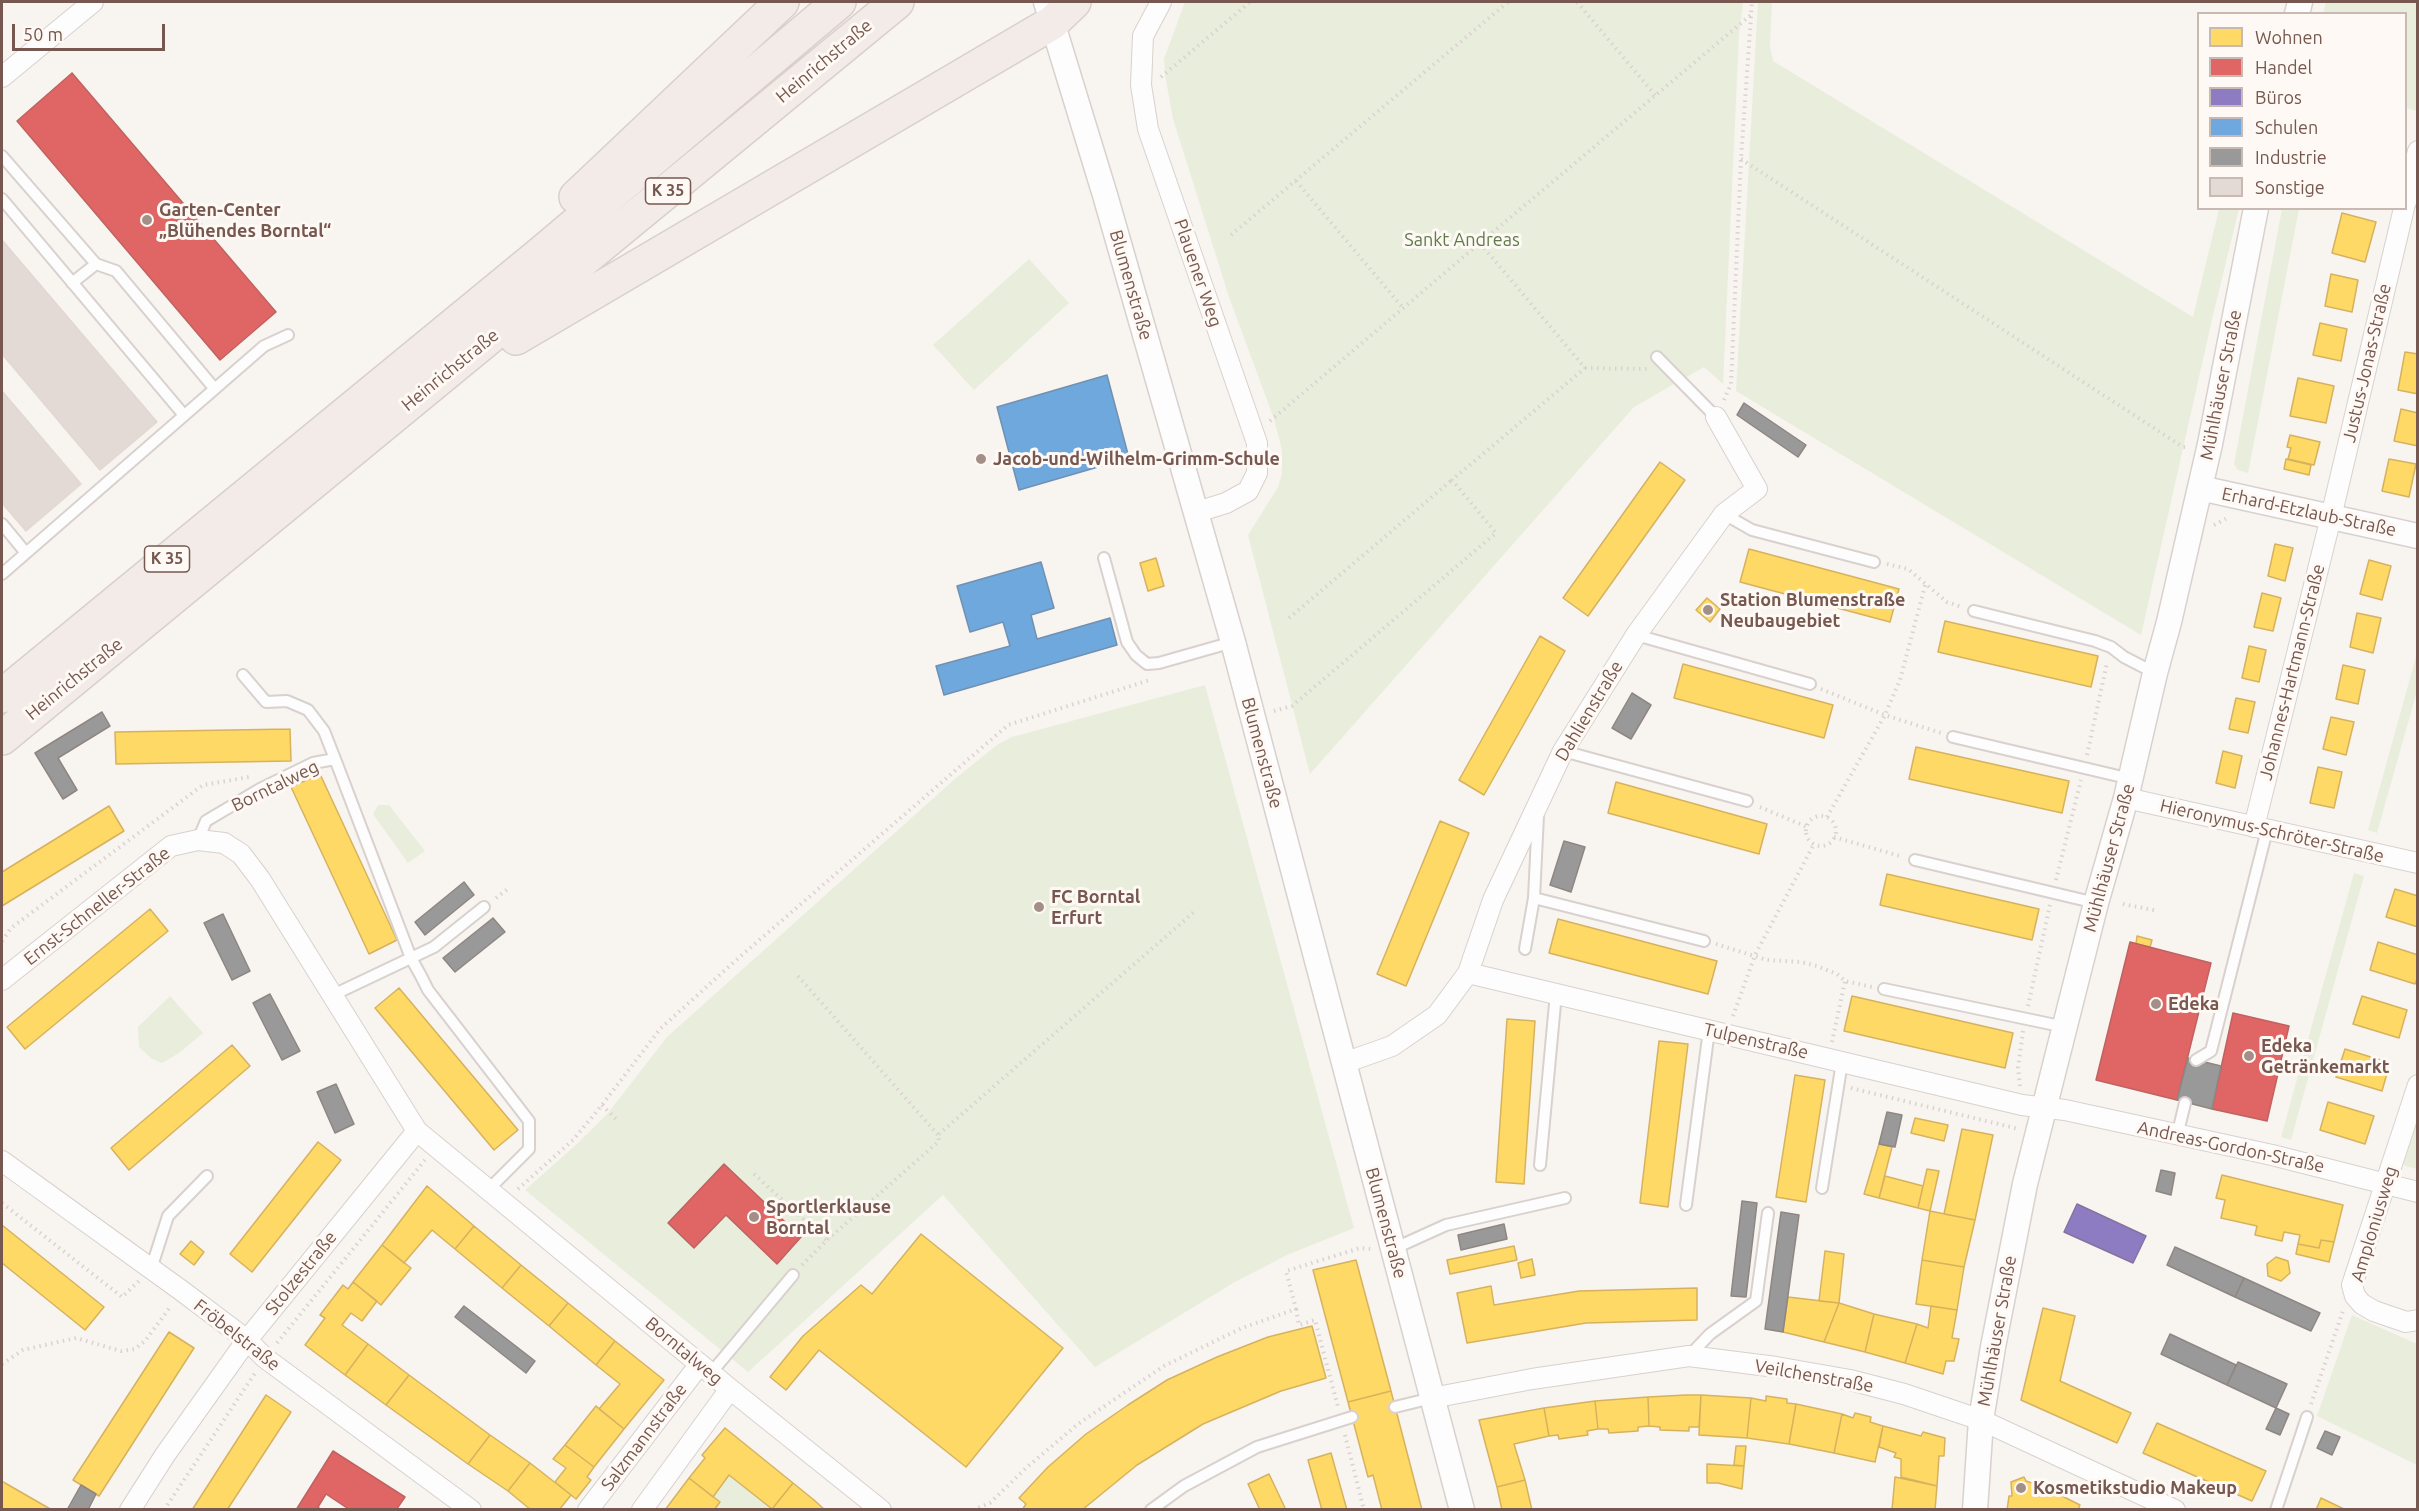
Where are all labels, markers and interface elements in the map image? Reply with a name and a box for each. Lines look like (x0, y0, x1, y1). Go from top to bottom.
scale bar (15, 12, 168, 50)
legend (2197, 12, 2407, 210)
street label: Heinrichstraße (772, 15, 876, 107)
text: 50 m (23, 24, 63, 44)
text: Wohnen (2255, 27, 2323, 47)
text: Handel (2255, 57, 2312, 77)
text: Büros (2255, 87, 2302, 107)
text: Schulen (2255, 117, 2318, 137)
text: Industrie (2255, 147, 2327, 167)
text: Sonstige (2255, 177, 2325, 197)
road number: K 35 (646, 178, 690, 204)
place label: Garten-Center „Blühendes Borntal“ (159, 199, 331, 242)
marker: Garten-Center „Blühendes Borntal“ (140, 213, 154, 227)
street label: Plauener Weg (1169, 216, 1227, 330)
street label: Blumenstraße (1105, 227, 1157, 343)
park label: Sankt Andreas (1404, 229, 1520, 251)
street label: Justus-Jonas-Straße (2338, 282, 2396, 444)
street label: Mühlhäuser Straße (2196, 308, 2246, 462)
street label: Heinrichstraße (397, 324, 503, 416)
place label: Jacob-und-Wilhelm-Grimm-Schule (993, 448, 1280, 470)
marker: Jacob-und-Wilhelm-Grimm-Schule (974, 452, 988, 466)
street label: Erhard-Etzlaub-Straße (2220, 483, 2398, 541)
road number: K 35 (144, 546, 190, 572)
street label: Johannes-Hartmann-Straße (2255, 562, 2329, 782)
place label: Station Blumenstraße Neubaugebiet (1720, 589, 1905, 632)
marker: Station Blumenstraße Neubaugebiet (1701, 603, 1715, 617)
street label: Heinrichstraße (21, 633, 127, 725)
street label: Dahlienstraße (1551, 657, 1627, 765)
street label: Blumenstraße (1237, 695, 1287, 811)
street label: Borntalweg (228, 756, 322, 816)
street label: Mühlhäuser Straße (2079, 781, 2139, 935)
street label: Hieronymus-Schröter-Straße (2158, 795, 2386, 867)
street label: Ernst-Schneller-Straße (20, 842, 174, 970)
place label: FC Borntal Erfurt (1051, 886, 1140, 928)
marker: FC Borntal Erfurt (1032, 900, 1046, 914)
place label: Edeka (2168, 993, 2219, 1015)
marker: Edeka (2149, 997, 2163, 1011)
street label: Tulpenstraße (1701, 1018, 1811, 1064)
place label: Edeka Getränkemarkt (2261, 1035, 2389, 1078)
marker: Edeka Getränkemarkt (2242, 1049, 2256, 1063)
street label: Andreas-Gordon-Straße (2135, 1117, 2327, 1177)
street label: Amploniusweg (2346, 1163, 2402, 1285)
street label: Blumenstraße (1361, 1165, 1411, 1281)
place label: Sportlerklause Borntal (766, 1196, 891, 1238)
marker: Sportlerklause Borntal (747, 1210, 761, 1224)
street label: Stolzestraße (261, 1227, 341, 1319)
street label: Mühlhäuser Straße (1973, 1254, 2021, 1408)
street label: Fröbelstraße (190, 1295, 284, 1375)
street label: Borntalweg (641, 1312, 727, 1390)
street label: Veilchenstraße (1753, 1355, 1875, 1397)
street label: Salzmannstraße (597, 1379, 691, 1495)
place label: Kosmetikstudio Makeup (2033, 1477, 2237, 1499)
marker: Kosmetikstudio Makeup (2014, 1481, 2028, 1495)

